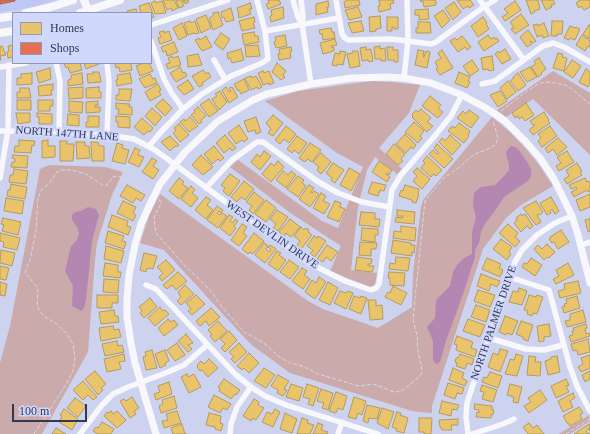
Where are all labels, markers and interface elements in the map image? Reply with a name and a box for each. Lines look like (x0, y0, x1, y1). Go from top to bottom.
legend (12, 12, 152, 64)
text: Homes (50, 21, 84, 35)
text: Shops (50, 41, 79, 55)
street label: NORTH 147TH LANE (15, 124, 119, 144)
street label: WEST DEVLIN DRIVE (223, 198, 321, 272)
street label: NORTH PALMER DRIVE (468, 264, 520, 382)
scale bar (14, 396, 89, 422)
text: 100 m (19, 404, 49, 418)

